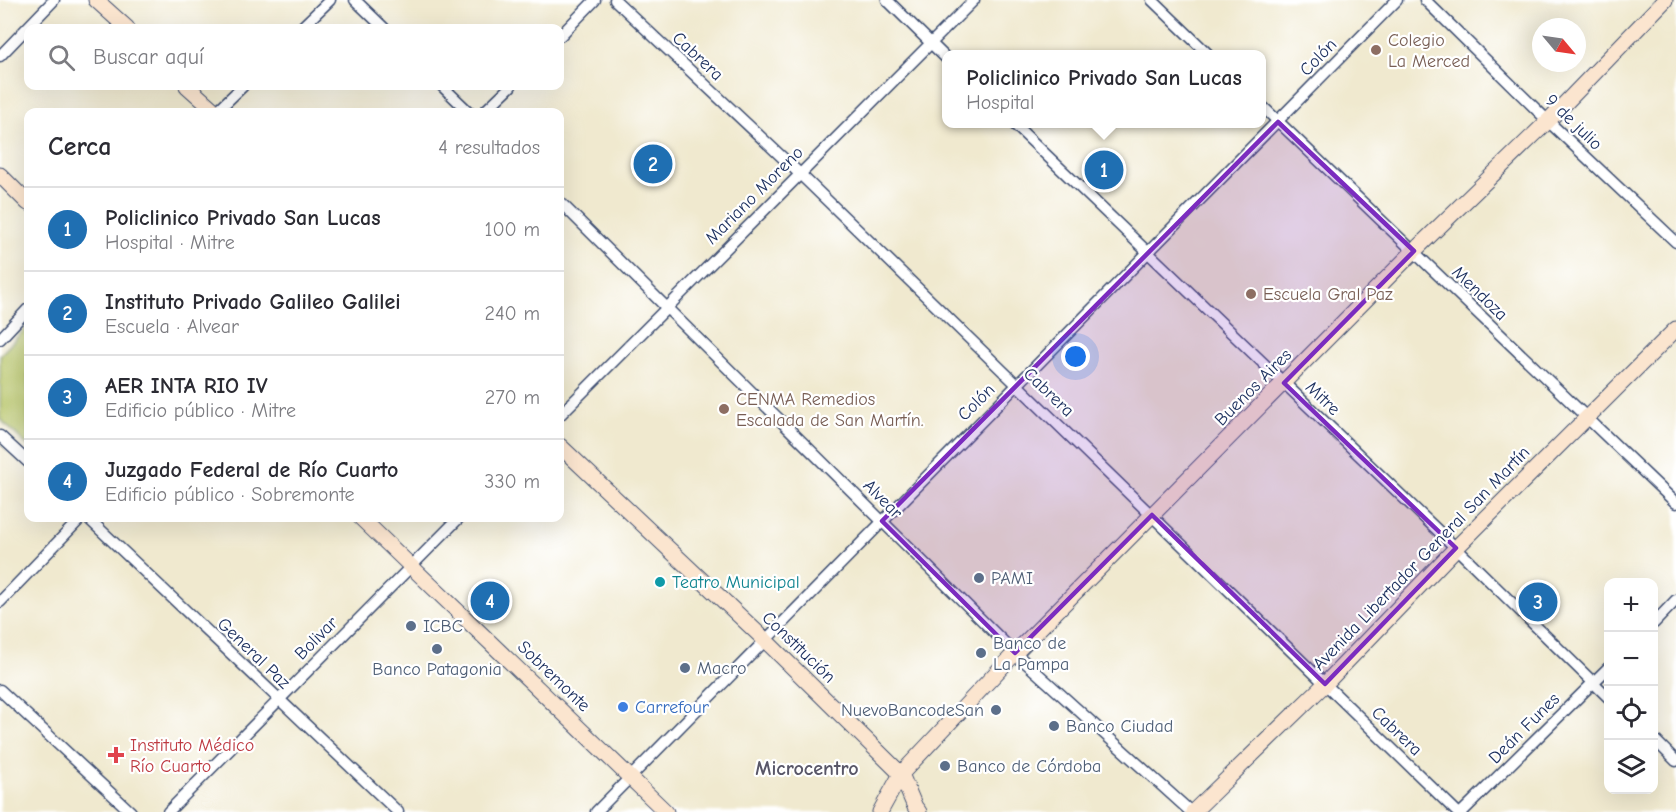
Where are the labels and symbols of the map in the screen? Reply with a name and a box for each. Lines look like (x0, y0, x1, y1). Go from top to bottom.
north arrow (1532, 18, 1586, 72)
street label: Cabrera (668, 28, 727, 85)
place label: Colegio La Merced (1388, 30, 1470, 72)
street label: Colón (1296, 34, 1341, 80)
marker: Colegio La Merced (1369, 43, 1383, 57)
street label: 9 de julio (1541, 90, 1607, 155)
pin: 2 (634, 142, 672, 186)
street label: Mariano Moreno (701, 142, 808, 249)
pin: 1 (1084, 148, 1124, 192)
street label: Mendoza (1447, 262, 1512, 325)
place label: Escuela Gral Paz (1263, 284, 1393, 305)
marker: Escuela Gral Paz (1244, 287, 1258, 301)
your location (1061, 342, 1090, 371)
street label: Buenos Aires (1211, 345, 1296, 430)
street label: Cabrera (1019, 363, 1078, 421)
street label: Mitre (1301, 377, 1344, 420)
street label: Colón (953, 379, 999, 425)
place label: CENMA Remedios Escalada de San Martín. (736, 389, 924, 431)
marker: CENMA Remedios Escalada de San Martín. (717, 402, 731, 416)
street label: Avenida Libertador General San Martín (1308, 442, 1534, 675)
street label: Alvear (859, 475, 907, 524)
place label: PAMI (991, 568, 1033, 589)
marker: PAMI (972, 571, 986, 585)
place label: Teatro Municipal (672, 572, 800, 593)
marker: Teatro Municipal (653, 575, 667, 589)
pin: 4 (470, 578, 510, 624)
pin: 3 (1518, 580, 1558, 624)
street label: Constitución (758, 607, 840, 688)
street label: Bolivar (290, 612, 343, 664)
street label: General Paz (213, 613, 295, 693)
place label: ICBC (423, 616, 463, 637)
marker: ICBC (404, 619, 418, 633)
place label: Banco de La Pampa (993, 633, 1069, 675)
street label: Sobremonte (513, 637, 594, 716)
marker: Banco Patagonia (430, 642, 444, 656)
marker: Banco de La Pampa (974, 646, 988, 660)
place label: Macro (697, 658, 746, 679)
place label: Banco Patagonia (372, 659, 502, 680)
marker: Macro (678, 661, 692, 675)
street label: Deán Funes (1485, 689, 1564, 768)
place label: Carrefour (635, 697, 710, 718)
marker: Carrefour (616, 700, 630, 714)
place label: NuevoBancodeSan (841, 700, 984, 721)
street label: Cabrera (1367, 702, 1426, 760)
marker: NuevoBancodeSan (989, 703, 1003, 717)
place label: Banco Ciudad (1066, 716, 1173, 737)
marker: Banco Ciudad (1047, 719, 1061, 733)
place label: Instituto Médico Río Cuarto (130, 735, 254, 777)
marker: Instituto Médico Río Cuarto (107, 746, 125, 764)
place label: Banco de Córdoba (957, 756, 1101, 777)
district label: Microcentro (755, 757, 859, 780)
marker: Banco de Córdoba (938, 759, 952, 773)

